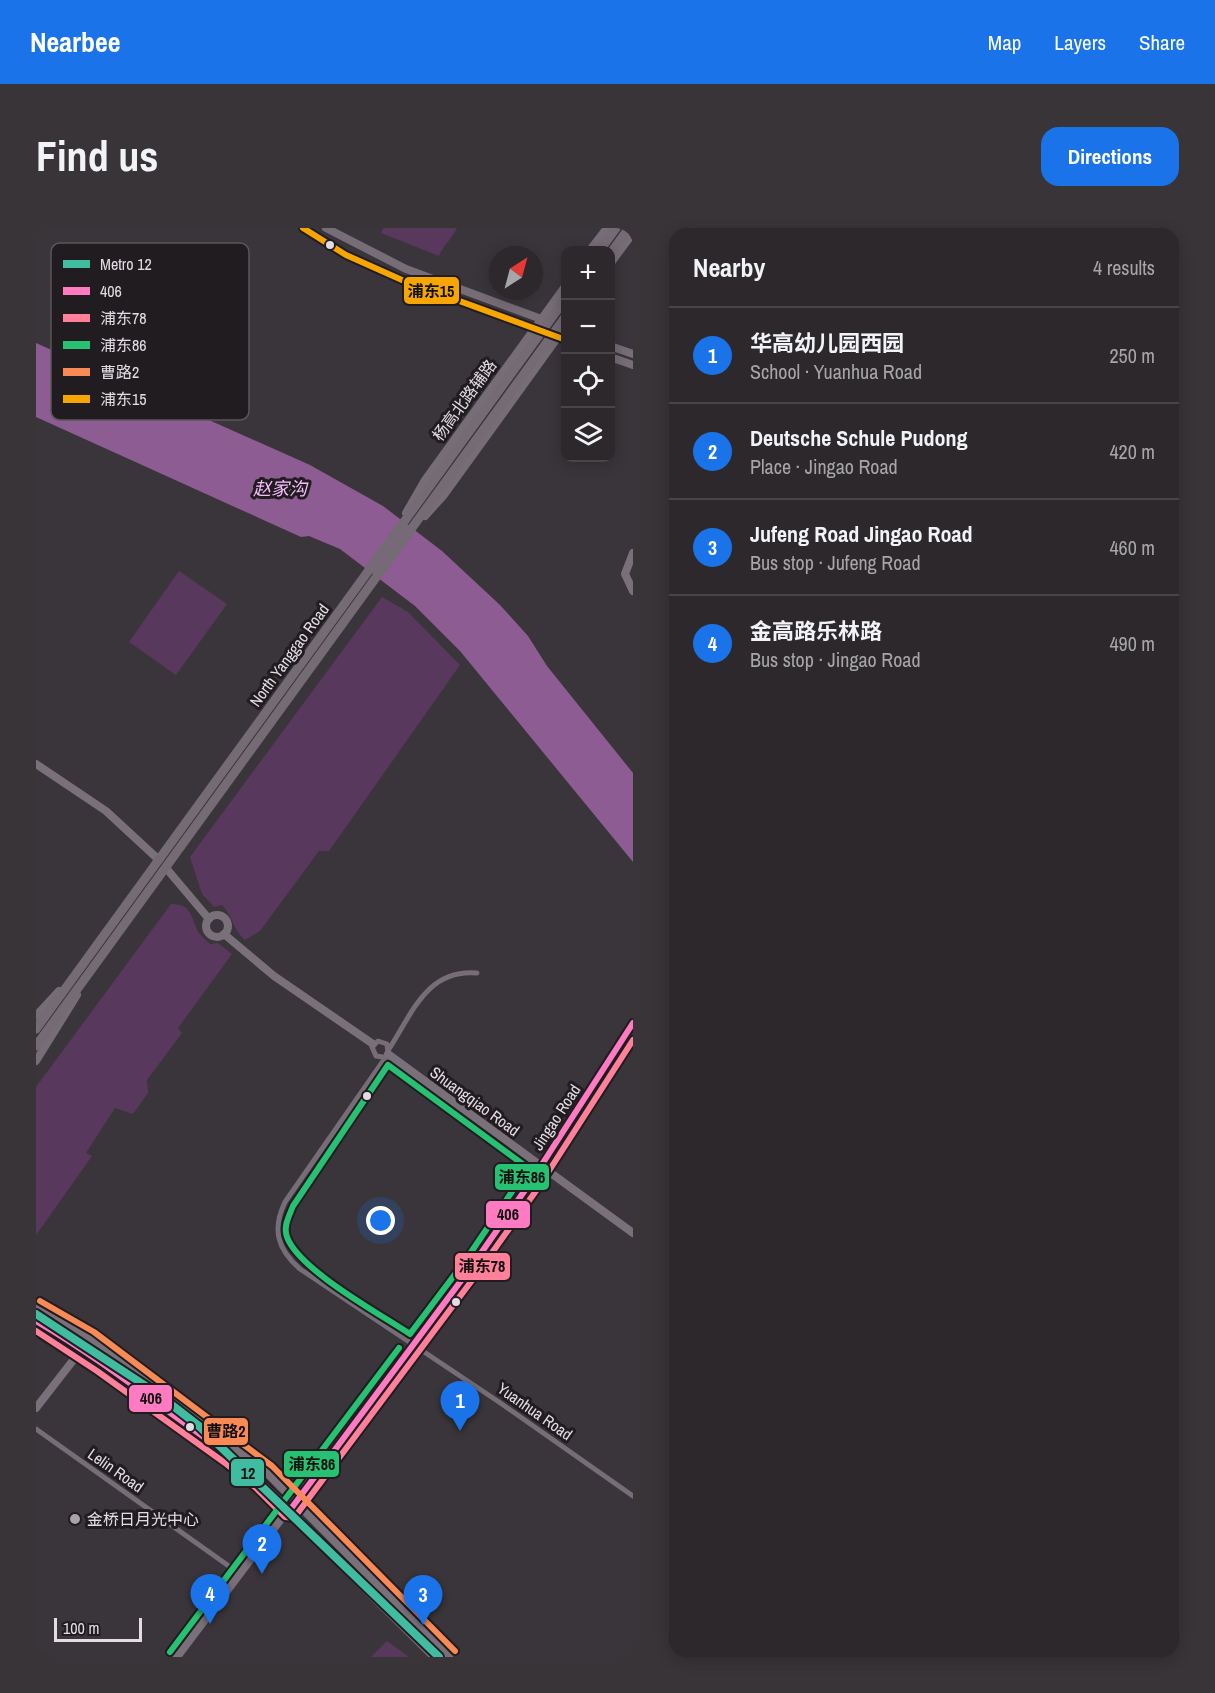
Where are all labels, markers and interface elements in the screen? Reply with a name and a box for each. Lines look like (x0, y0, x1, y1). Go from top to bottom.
text: Nearbee (30, 23, 121, 61)
text: Map (988, 28, 1021, 57)
text: Layers (1054, 28, 1106, 57)
text: Share (1139, 28, 1185, 57)
button: Directions (1041, 127, 1179, 186)
text: Find us (36, 128, 158, 184)
unlabelled marker (324, 239, 336, 251)
legend (51, 243, 249, 420)
north arrow (489, 246, 543, 300)
map controls (561, 246, 615, 462)
button: + (561, 246, 615, 300)
text: Nearby (693, 250, 765, 285)
text: Metro 12 (100, 253, 152, 275)
text: 4 results (1093, 254, 1155, 281)
line badge: 浦东15 (403, 276, 460, 305)
text: 406 (100, 280, 122, 302)
text: 浦东15 (408, 280, 454, 302)
button: − (561, 300, 615, 354)
text: 浦东78 (100, 307, 147, 329)
text: 华高幼儿园西园 (750, 328, 904, 358)
text: 浦东86 (100, 334, 147, 356)
text: 1 (708, 342, 717, 369)
text: 250 m (1109, 342, 1155, 369)
button: locate (561, 354, 615, 408)
street label: 杨高北路辅路 (427, 355, 501, 445)
text: School · Yuanhua Road (750, 358, 922, 385)
text: 曹路2 (100, 361, 139, 383)
text: 浦东15 (100, 388, 147, 410)
button: layers (561, 408, 615, 462)
text: Deutsche Schule Pudong (750, 423, 968, 453)
text: 2 (708, 438, 717, 465)
text: 420 m (1109, 438, 1155, 465)
text: Place · Jingao Road (750, 453, 898, 480)
water label: 赵家沟 (253, 476, 309, 501)
text: Jufeng Road Jingao Road (750, 519, 973, 549)
text: 3 (708, 534, 717, 561)
text: 460 m (1109, 534, 1155, 561)
text: Bus stop · Jufeng Road (750, 549, 921, 576)
street label: North Yanggao Road (244, 599, 334, 711)
text: 金高路乐林路 (750, 616, 882, 646)
text: 4 (708, 630, 717, 657)
text: 490 m (1109, 630, 1155, 657)
text: Bus stop · Jingao Road (750, 646, 921, 673)
street label: Shuangqiao Road (426, 1061, 524, 1141)
street label: Jingao Road (527, 1080, 585, 1154)
unlabelled marker (361, 1090, 373, 1102)
line badge: 浦东86 (494, 1163, 550, 1191)
text: 浦东86 (499, 1166, 545, 1188)
line badge: 406 (485, 1200, 531, 1229)
text: 406 (497, 1203, 519, 1225)
your location (366, 1206, 395, 1235)
line badge: 浦东78 (454, 1252, 511, 1281)
text: 浦东78 (459, 1255, 505, 1277)
unlabelled marker (450, 1296, 462, 1308)
street label: Yuanhua Road (493, 1377, 577, 1445)
pin: 1 (440, 1382, 480, 1431)
line badge: 406 (128, 1384, 173, 1413)
text: 406 (140, 1387, 162, 1409)
line badge: 曹路2 (203, 1417, 249, 1446)
text: 曹路2 (206, 1420, 246, 1442)
unlabelled marker (184, 1421, 196, 1433)
street label: Lelin Road (84, 1443, 148, 1497)
line badge: 浦东86 (283, 1450, 340, 1478)
text: 浦东86 (289, 1453, 335, 1475)
line badge: 12 (230, 1458, 265, 1487)
text: 12 (241, 1462, 255, 1484)
place label: 金桥日月光中心 (87, 1508, 199, 1530)
marker: 金桥日月光中心 (68, 1512, 82, 1526)
pin: 2 (242, 1524, 282, 1574)
pin: 4 (190, 1574, 230, 1624)
pin: 3 (404, 1576, 442, 1625)
scale bar (54, 1615, 142, 1642)
text: 100 m (63, 1617, 99, 1639)

